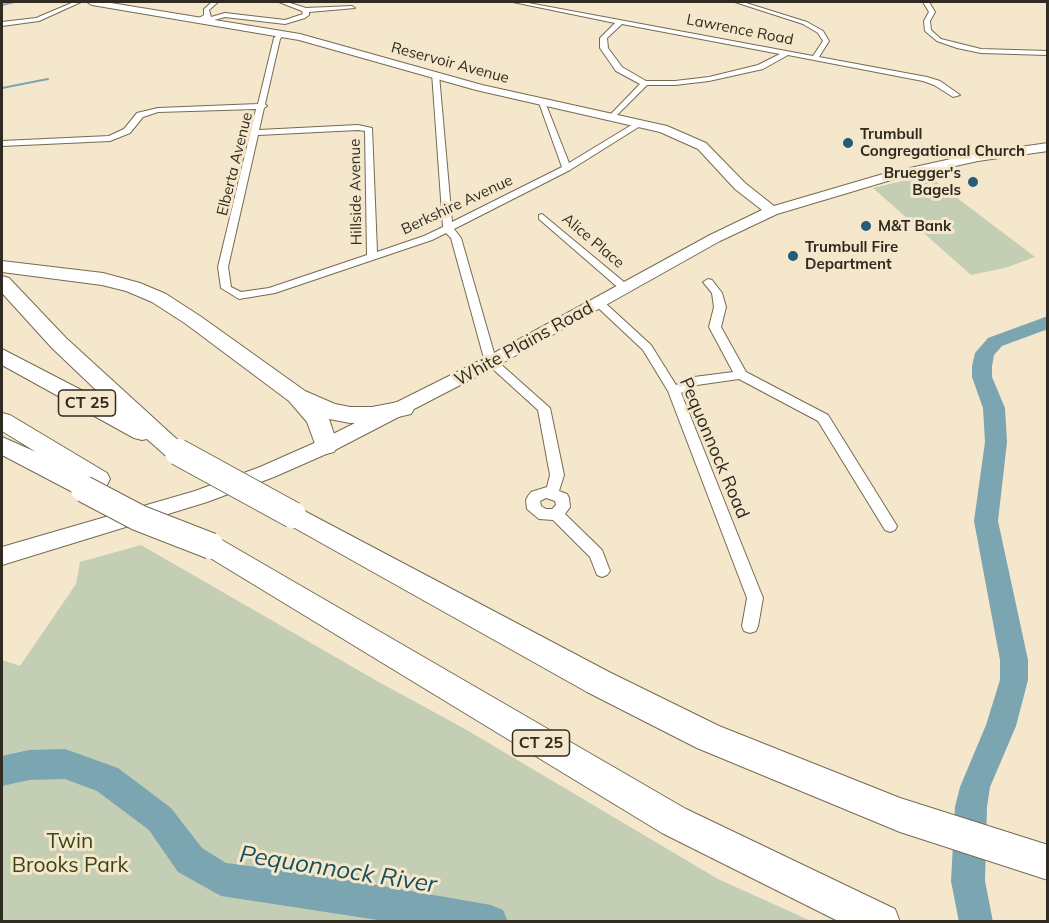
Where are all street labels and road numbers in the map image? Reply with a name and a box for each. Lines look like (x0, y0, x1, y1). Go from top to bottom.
street label: Lawrence Road (685, 11, 795, 49)
street label: Reservoir Avenue (389, 39, 511, 87)
street label: Elberta Avenue (213, 110, 257, 218)
street label: Hillside Avenue (346, 139, 366, 245)
street label: Berkshire Avenue (398, 171, 516, 239)
street label: Alice Place (558, 210, 628, 272)
street label: White Plains Road (451, 297, 597, 391)
street label: Pequonnock Road (675, 374, 753, 522)
road number: CT 25 (58, 390, 116, 416)
road number: CT 25 (512, 730, 570, 756)

